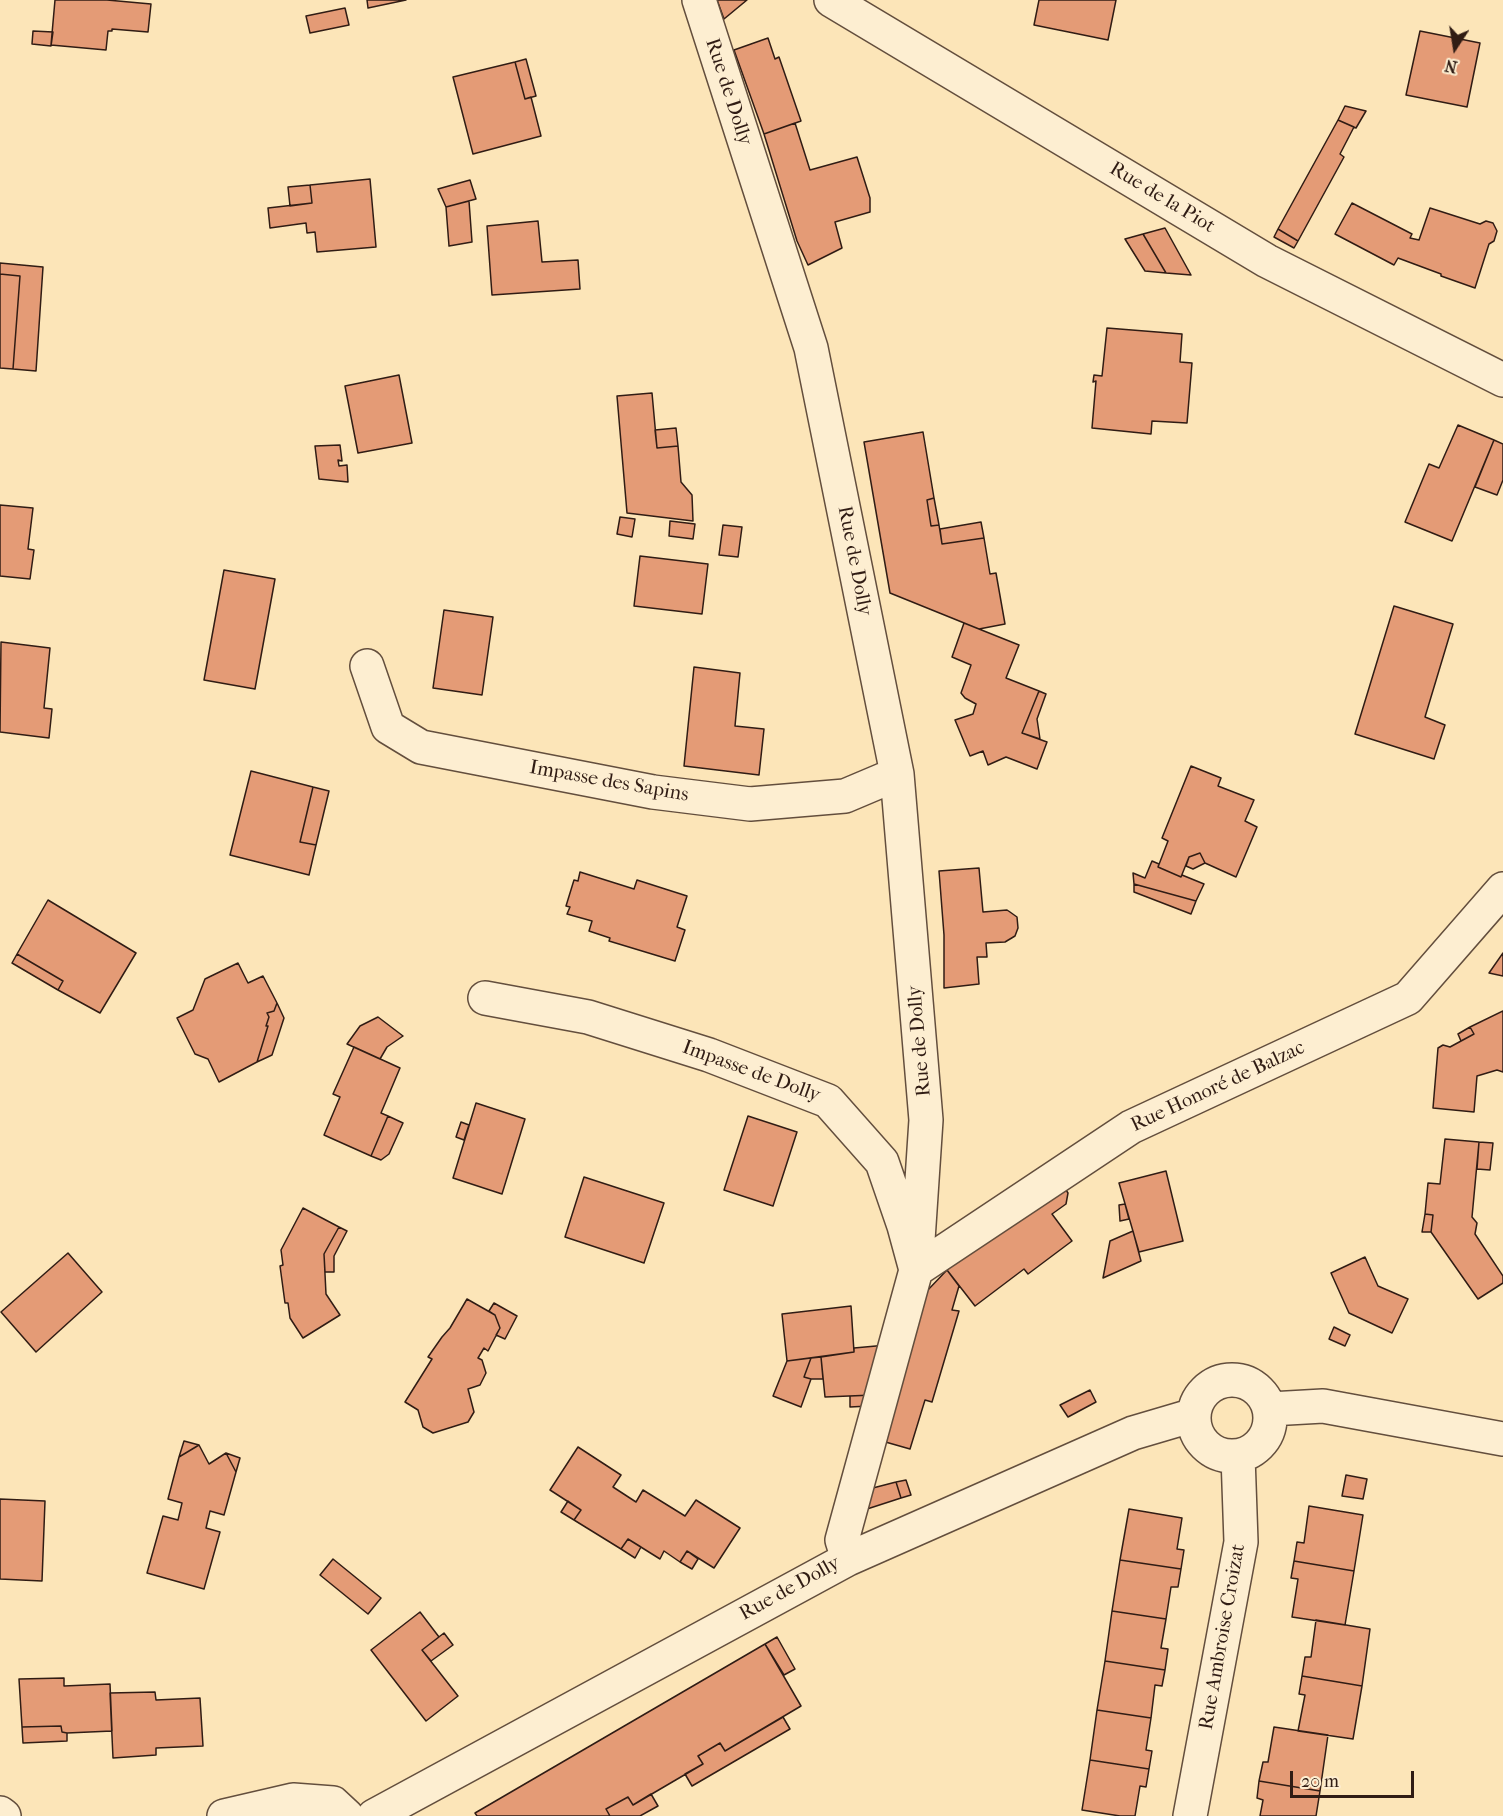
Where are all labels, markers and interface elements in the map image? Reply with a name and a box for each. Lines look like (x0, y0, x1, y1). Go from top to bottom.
north arrow (1425, 18, 1485, 78)
street label: Rue de Dolly (699, 35, 757, 149)
text: N (1443, 56, 1459, 77)
street label: Rue de la Piot (1105, 157, 1219, 239)
street label: Rue de Dolly (832, 504, 876, 618)
street label: Impasse des Sapins (528, 756, 690, 808)
street label: Rue de Dolly (903, 985, 937, 1097)
street label: Impasse de Dolly (679, 1036, 823, 1108)
street label: Rue Honoré de Balzac (1127, 1036, 1309, 1138)
street label: Rue Ambroise Croizat (1195, 1542, 1251, 1732)
street label: Rue de Dolly (736, 1552, 844, 1626)
scale bar (1293, 1759, 1418, 1797)
text: 20 m (1301, 1771, 1339, 1792)

